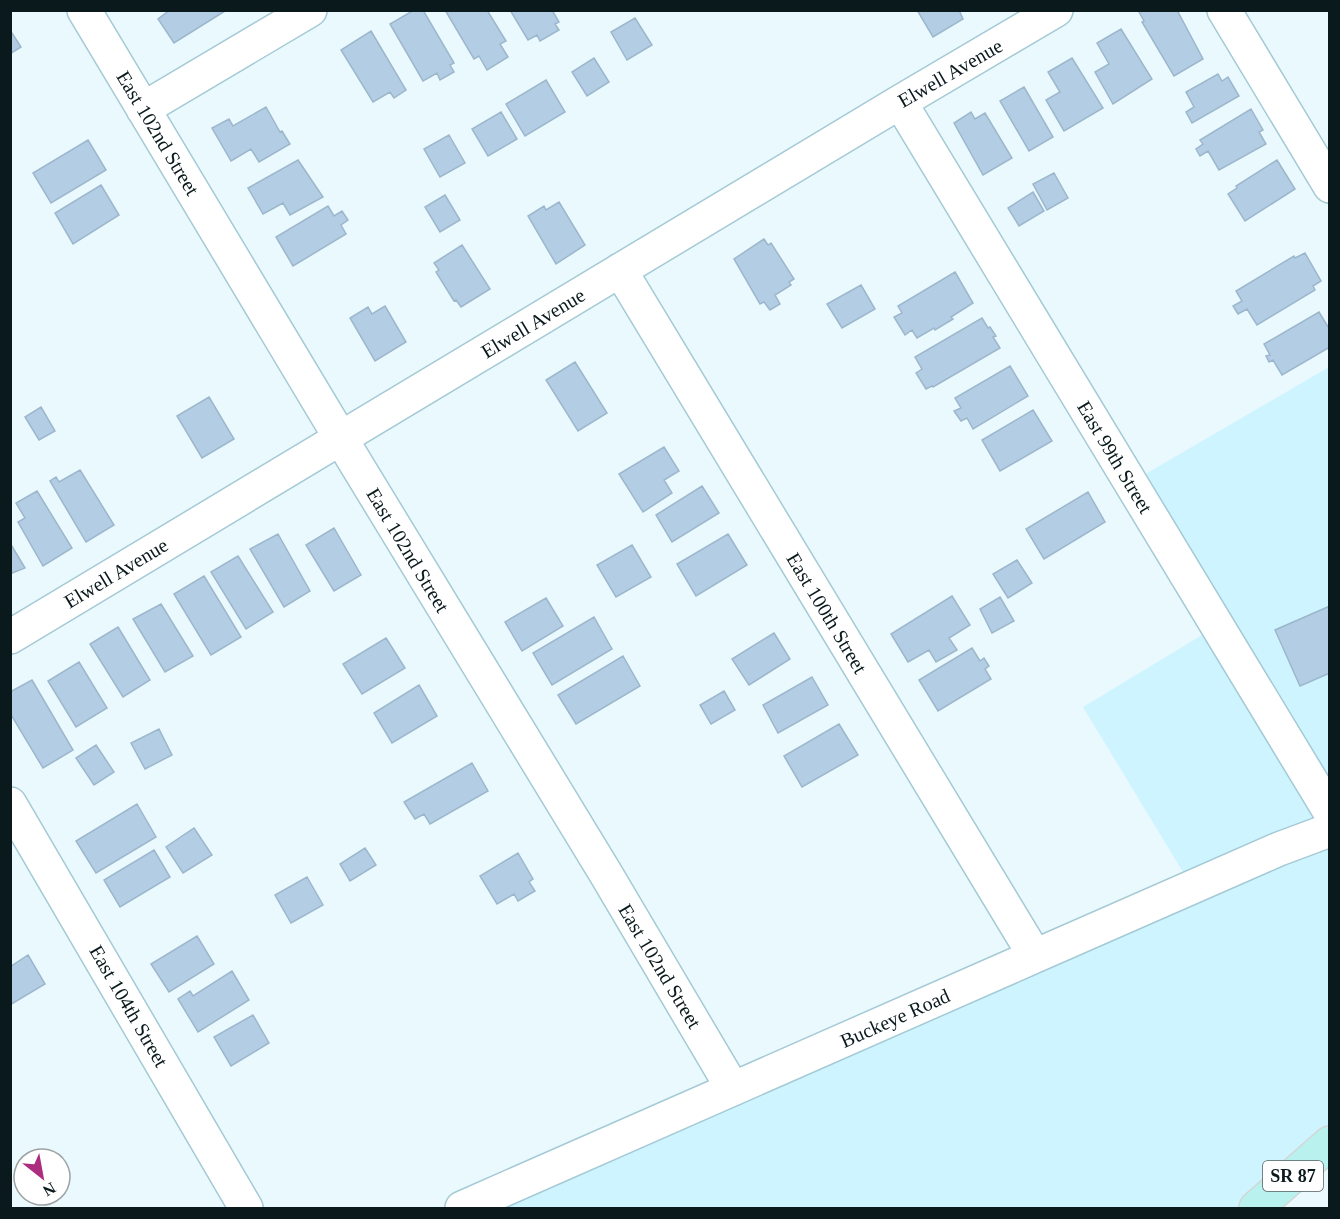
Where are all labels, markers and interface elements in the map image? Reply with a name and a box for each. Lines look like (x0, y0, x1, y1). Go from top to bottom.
street label: Elwell Avenue (894, 34, 1006, 112)
street label: East 102nd Street (112, 67, 204, 200)
street label: Elwell Avenue (477, 283, 589, 363)
street label: East 99th Street (1073, 397, 1157, 517)
street label: East 102nd Street (362, 484, 454, 617)
street label: Elwell Avenue (60, 533, 172, 613)
street label: East 100th Street (782, 549, 872, 678)
street label: East 102nd Street (614, 900, 706, 1033)
street label: East 104th Street (85, 941, 173, 1071)
street label: Buckeye Road (837, 984, 953, 1053)
north arrow (12, 1147, 72, 1207)
road number: SR 87 (1263, 1161, 1323, 1191)
text: N (40, 1179, 59, 1200)

